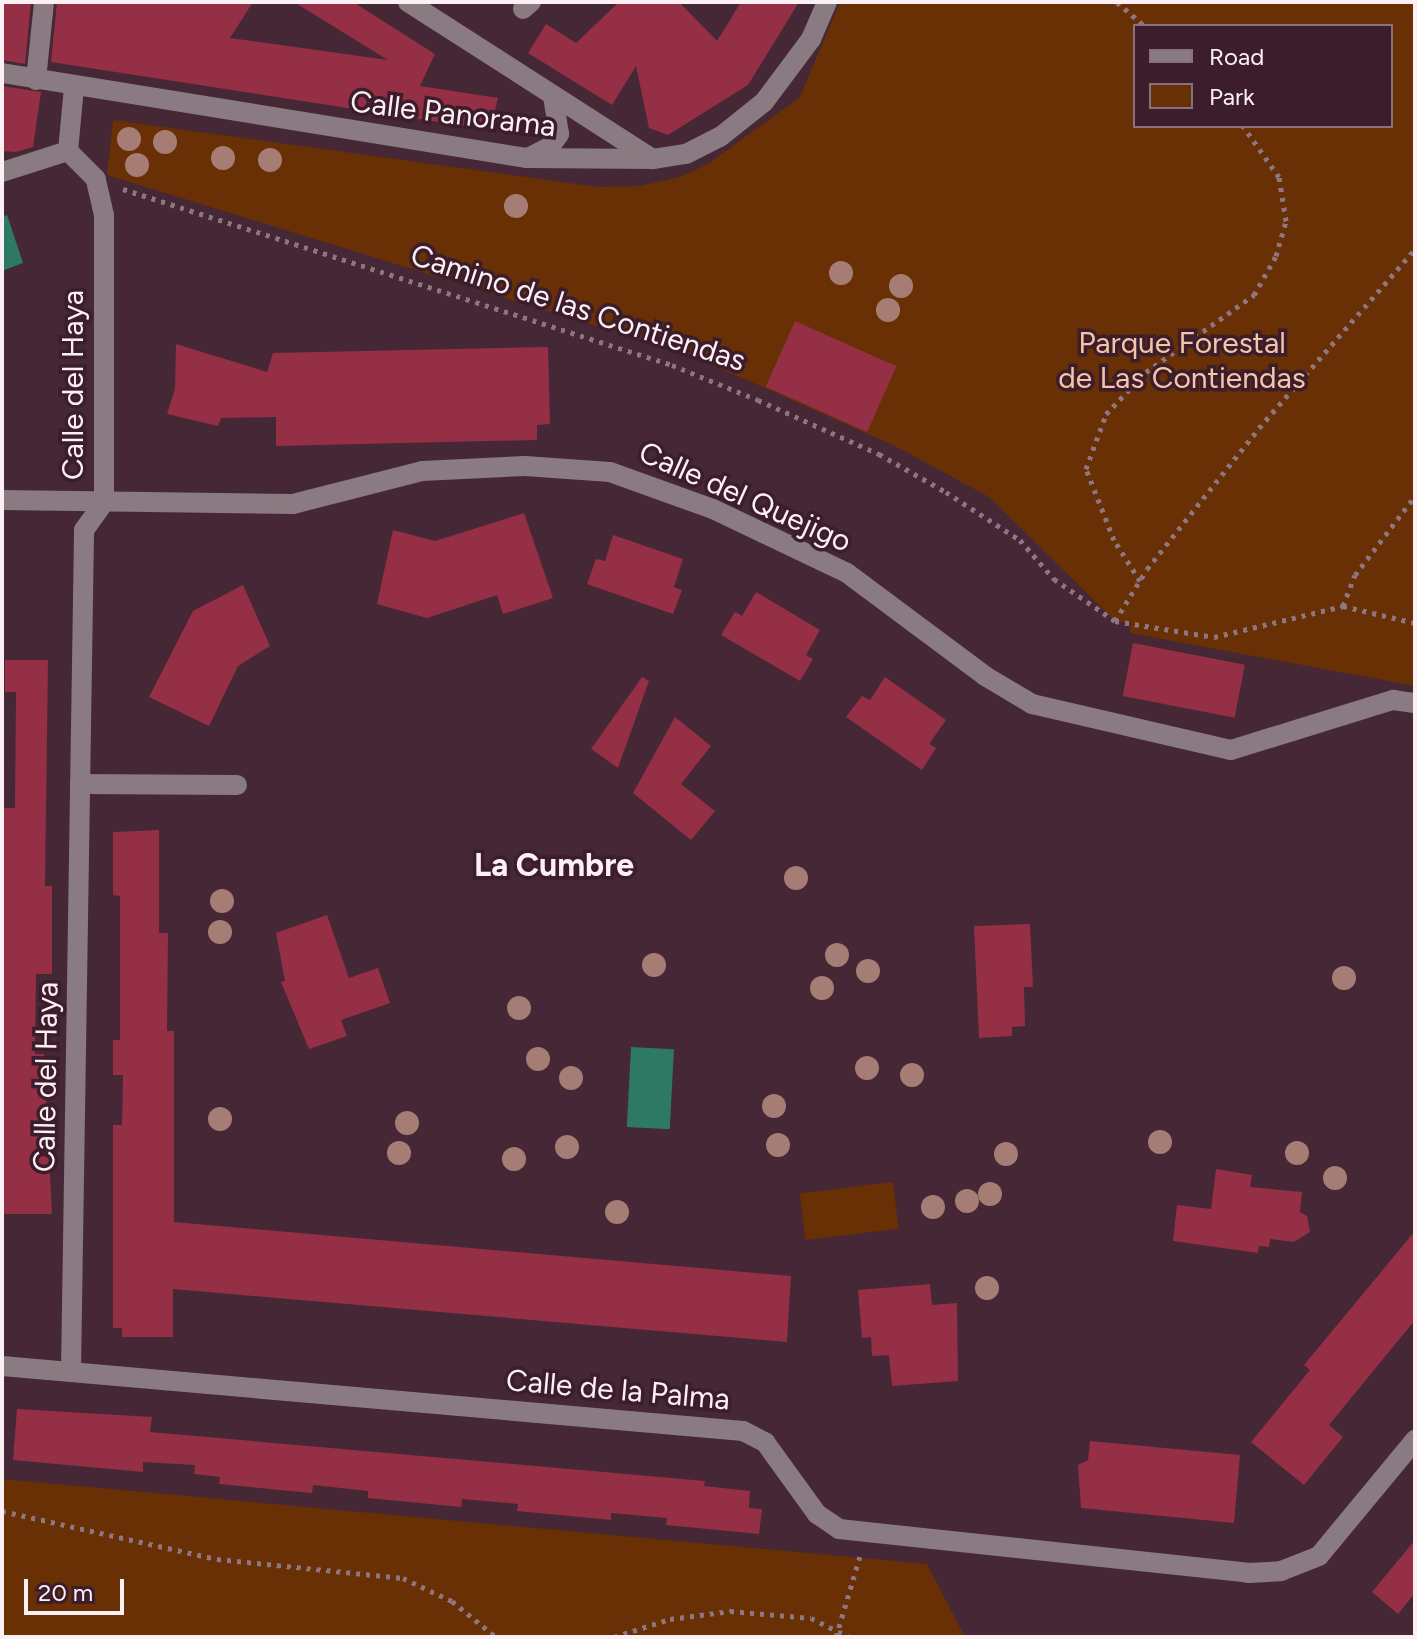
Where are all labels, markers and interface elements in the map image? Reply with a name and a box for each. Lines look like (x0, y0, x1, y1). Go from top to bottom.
legend (1133, 24, 1393, 128)
text: Road (1209, 42, 1264, 71)
text: Park (1209, 82, 1255, 111)
street label: Calle Panorama (348, 84, 558, 144)
street label: Camino de las Contiendas (406, 237, 750, 379)
street label: Calle del Haya (55, 290, 91, 480)
park label: Parque Forestal de Las Contiendas (1058, 325, 1306, 396)
street label: Calle del Quejigo (633, 434, 857, 560)
district label: La Cumbre (474, 846, 634, 884)
street label: Calle del Haya (26, 982, 66, 1172)
street label: Calle de la Palma (505, 1362, 731, 1418)
scale bar (28, 1563, 128, 1613)
text: 20 m (38, 1578, 93, 1607)

